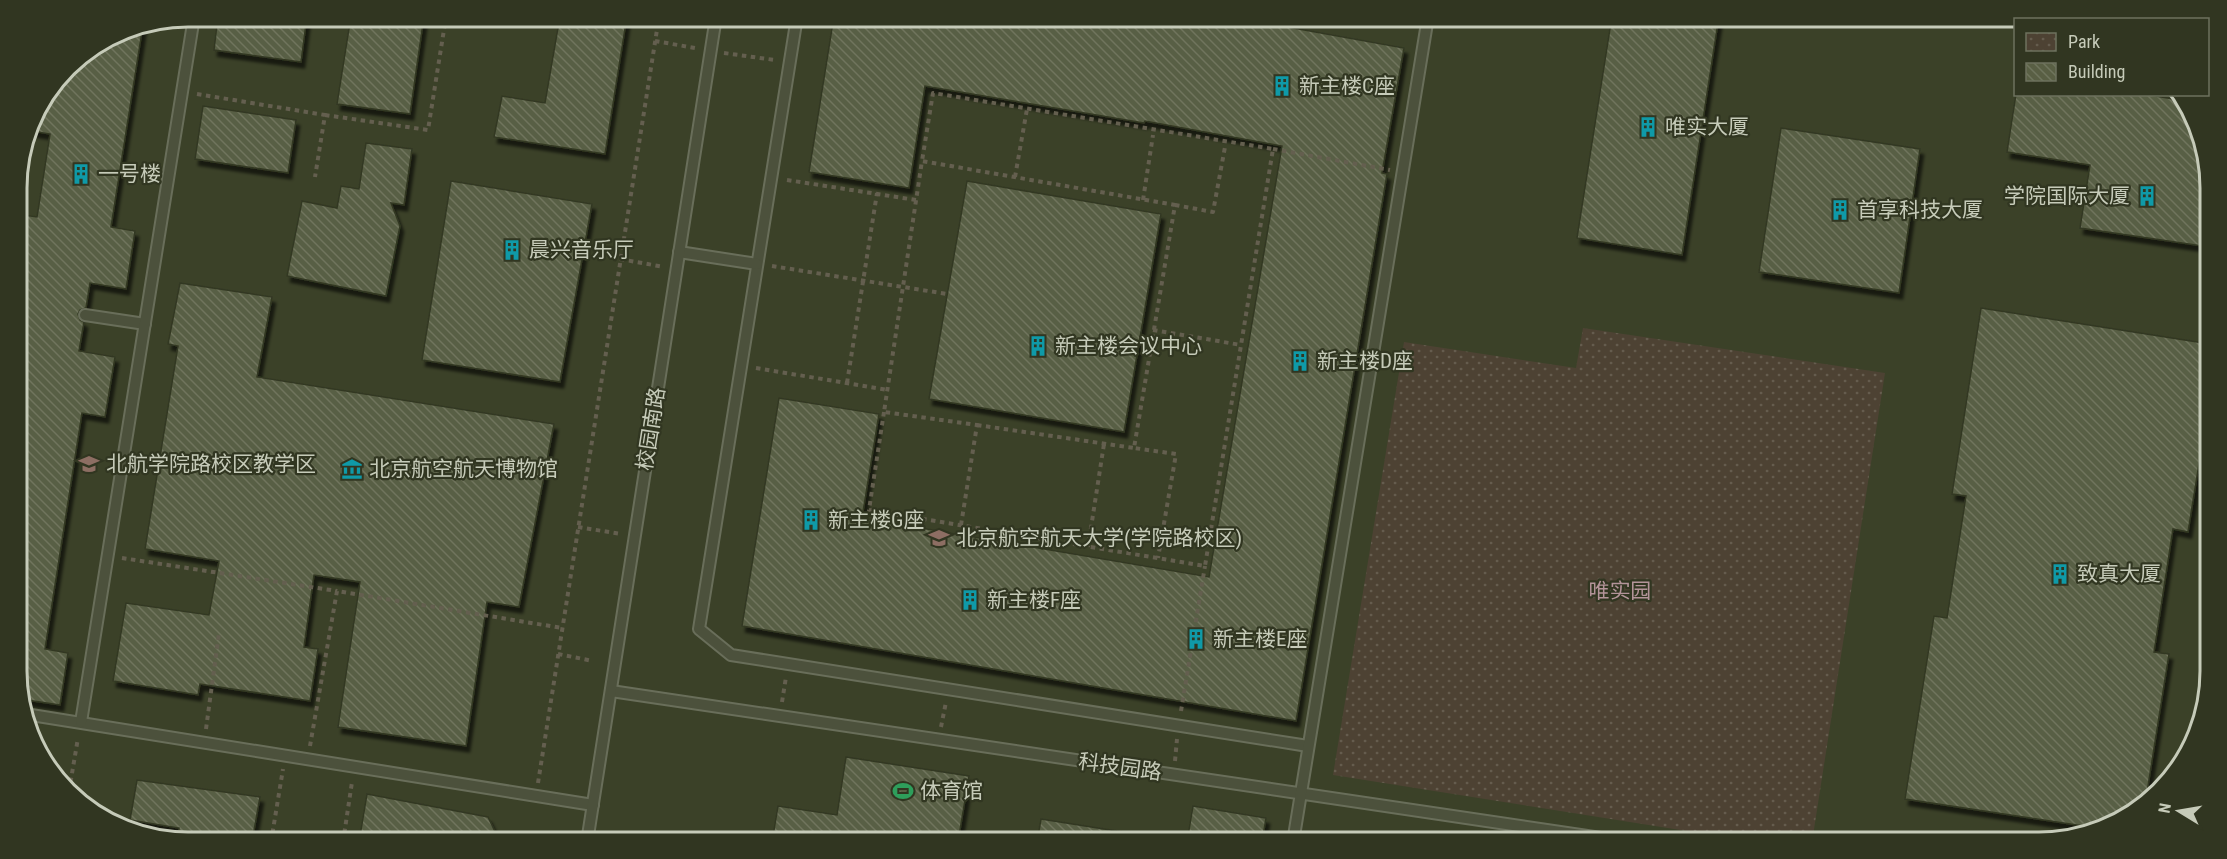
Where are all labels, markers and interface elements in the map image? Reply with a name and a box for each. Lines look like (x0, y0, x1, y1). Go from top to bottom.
legend (2014, 18, 2209, 96)
text: Park (2068, 31, 2100, 52)
text: Building (2068, 61, 2125, 82)
building icon: 新主楼C座 (1270, 74, 1294, 98)
place label: 新主楼C座 (1299, 74, 1395, 98)
building icon: 唯实大厦 (1636, 115, 1660, 139)
place label: 唯实大厦 (1665, 115, 1749, 139)
building icon: 一号楼 (69, 162, 93, 186)
place label: 一号楼 (98, 162, 161, 186)
place label: 学院国际大厦 (2004, 184, 2130, 208)
building icon: 学院国际大厦 (2135, 184, 2159, 208)
building icon: 首享科技大厦 (1828, 198, 1852, 222)
place label: 首享科技大厦 (1857, 198, 1983, 222)
building icon: 晨兴音乐厅 (500, 238, 524, 262)
place label: 晨兴音乐厅 (529, 238, 634, 262)
building icon: 新主楼会议中心 (1026, 334, 1050, 358)
place label: 新主楼会议中心 (1055, 334, 1202, 358)
building icon: 新主楼D座 (1288, 349, 1312, 373)
place label: 新主楼D座 (1317, 349, 1413, 373)
street label: 校园南路 (633, 386, 669, 472)
school or university icon: 北航学院路校区教学区 (77, 452, 101, 476)
place label: 北航学院路校区教学区 (106, 452, 316, 476)
museum icon: 北京航空航天博物馆 (340, 457, 364, 481)
place label: 北京航空航天博物馆 (369, 457, 558, 481)
building icon: 新主楼G座 (799, 508, 823, 532)
place label: 新主楼G座 (828, 508, 924, 532)
school or university icon: 北京航空航天大学(学院路校区) (927, 526, 951, 550)
place label: 北京航空航天大学(学院路校区) (956, 526, 1242, 550)
building icon: 致真大厦 (2048, 562, 2072, 586)
place label: 致真大厦 (2077, 562, 2161, 586)
park label: 唯实园 (1589, 579, 1652, 603)
building icon: 新主楼F座 (958, 588, 982, 612)
place label: 新主楼F座 (987, 588, 1081, 612)
building icon: 新主楼E座 (1184, 627, 1208, 651)
place label: 新主楼E座 (1213, 627, 1307, 651)
street label: 科技园路 (1077, 749, 1163, 785)
sports icon: 体育馆 (891, 779, 915, 803)
place label: 体育馆 (920, 779, 983, 803)
north arrow (2149, 781, 2209, 841)
text: N (2155, 802, 2175, 815)

